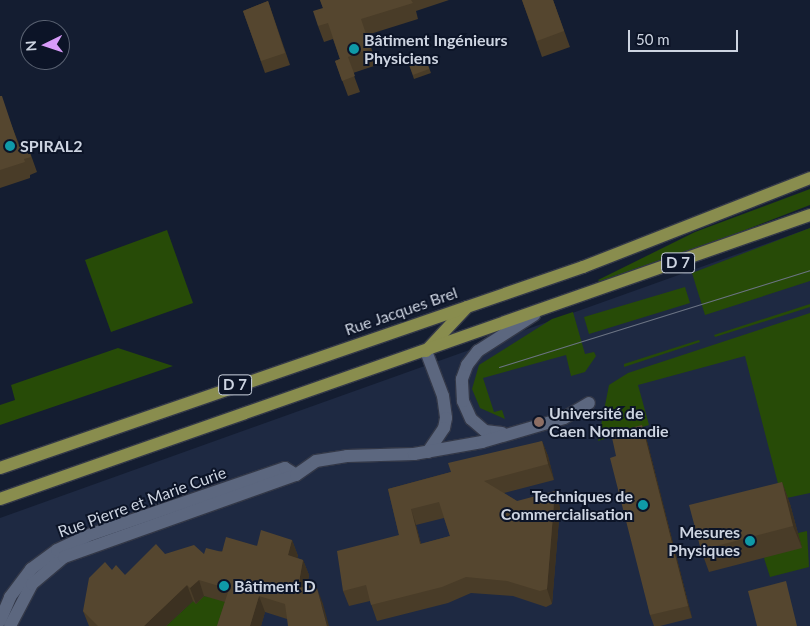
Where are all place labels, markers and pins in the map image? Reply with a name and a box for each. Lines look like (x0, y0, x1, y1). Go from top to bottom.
place label: Bâtiment Ingénieurs Physiciens (364, 30, 508, 68)
marker: Bâtiment Ingénieurs Physiciens (348, 43, 360, 55)
place label: SPIRAL2 (20, 136, 82, 156)
marker: SPIRAL2 (4, 140, 16, 152)
place label: Université de Caen Normandie (549, 403, 669, 441)
marker: Université de Caen Normandie (533, 416, 545, 428)
place label: Techniques de Commercialisation (501, 486, 633, 524)
marker: Techniques de Commercialisation (637, 499, 649, 511)
place label: Mesures Physiques (668, 522, 740, 560)
marker: Mesures Physiques (744, 535, 756, 547)
place label: Bâtiment D (234, 576, 316, 596)
marker: Bâtiment D (218, 580, 230, 592)

